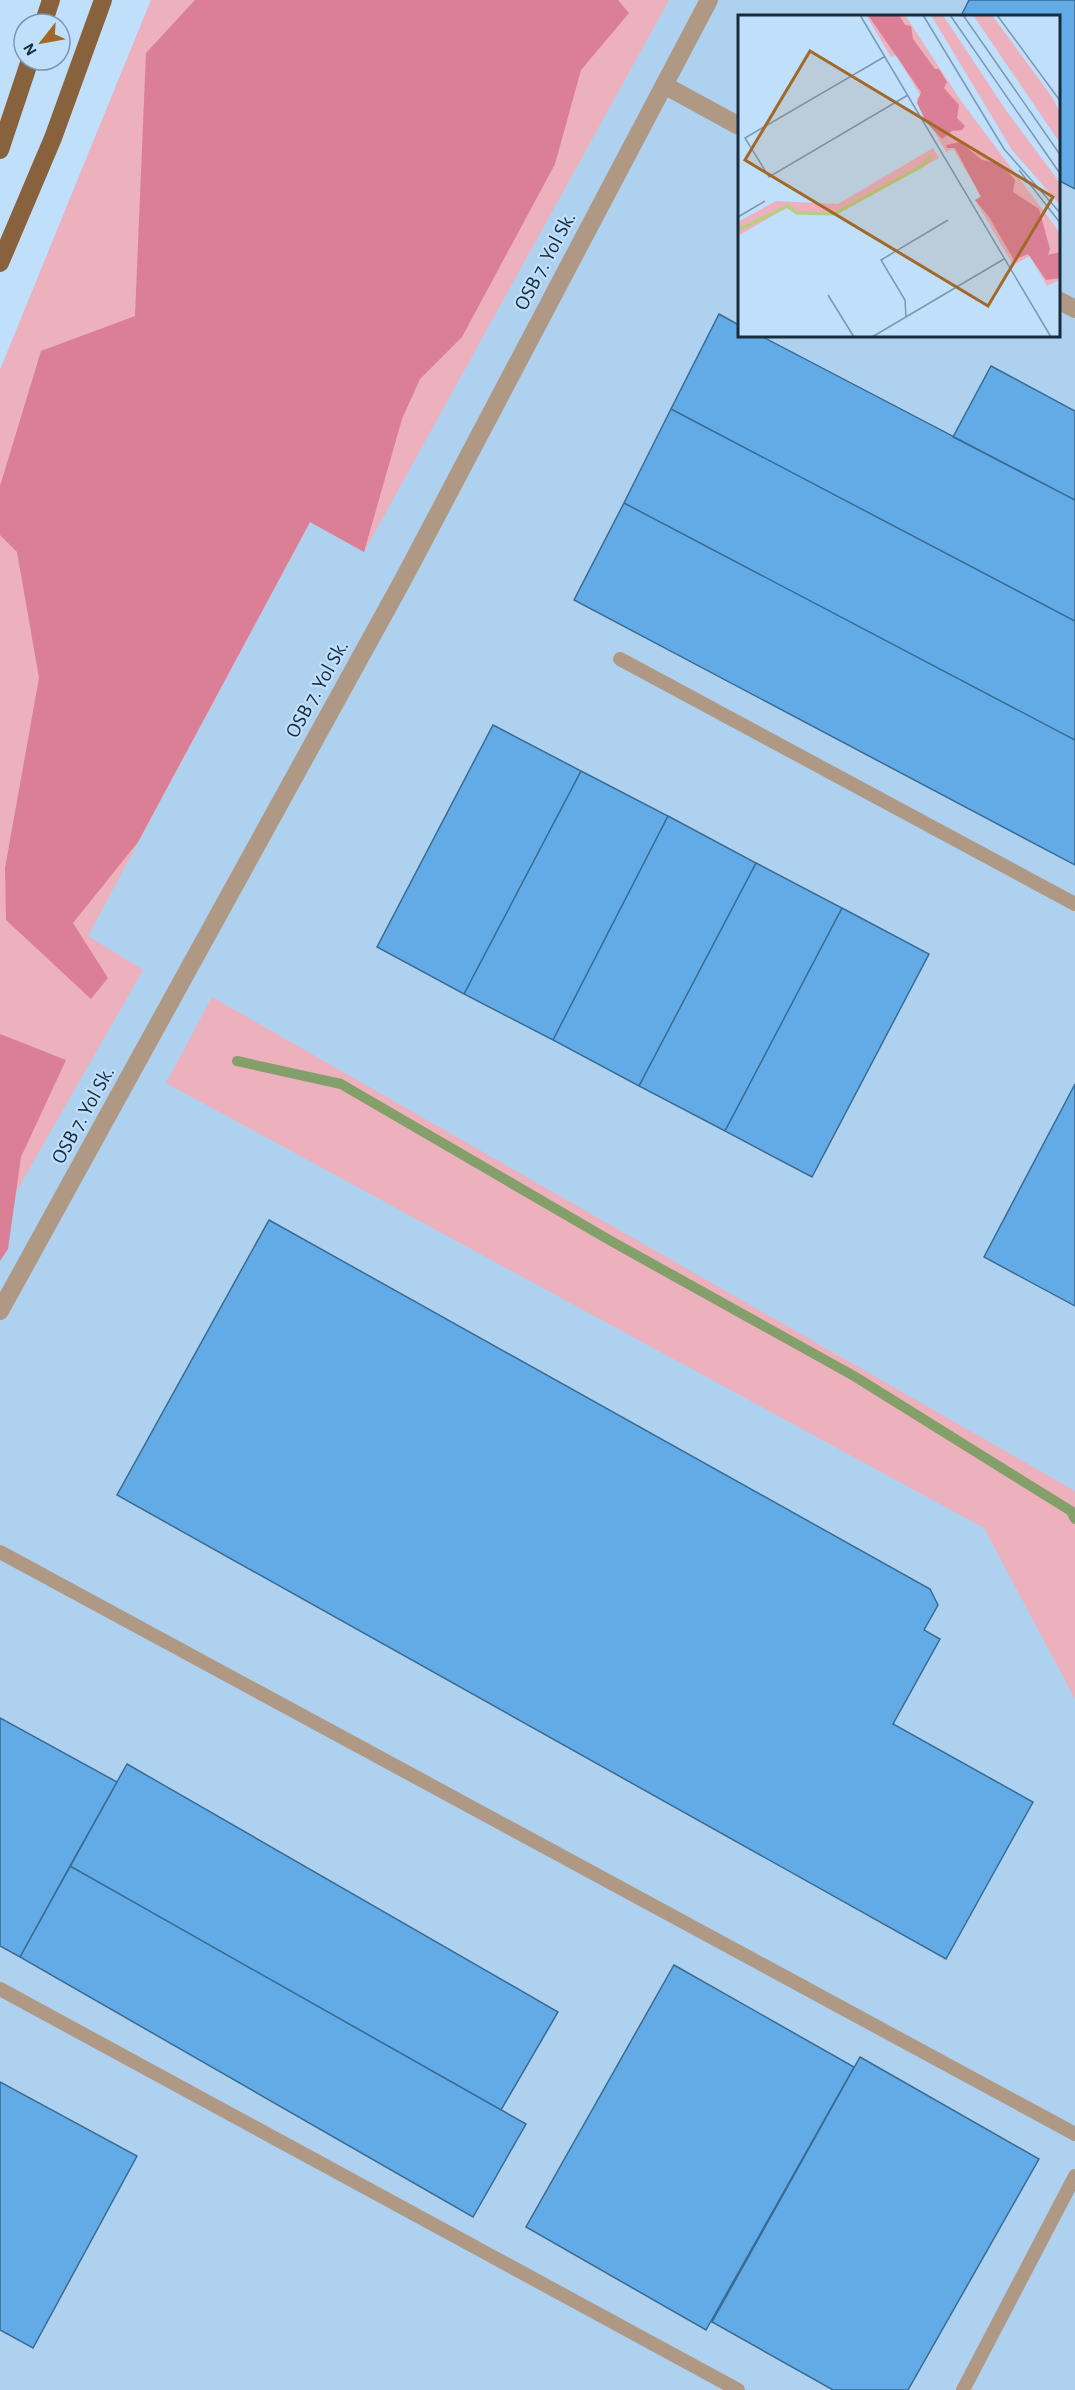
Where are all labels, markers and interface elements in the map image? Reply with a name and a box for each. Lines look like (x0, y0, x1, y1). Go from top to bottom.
north arrow (12, 12, 72, 72)
inset map (738, 15, 1060, 338)
text: N (20, 40, 40, 58)
street label: OSB 7. Yol Sk. (510, 208, 580, 314)
street label: OSB 7. Yol Sk. (282, 637, 352, 741)
street label: OSB 7. Yol Sk. (48, 1063, 118, 1167)

